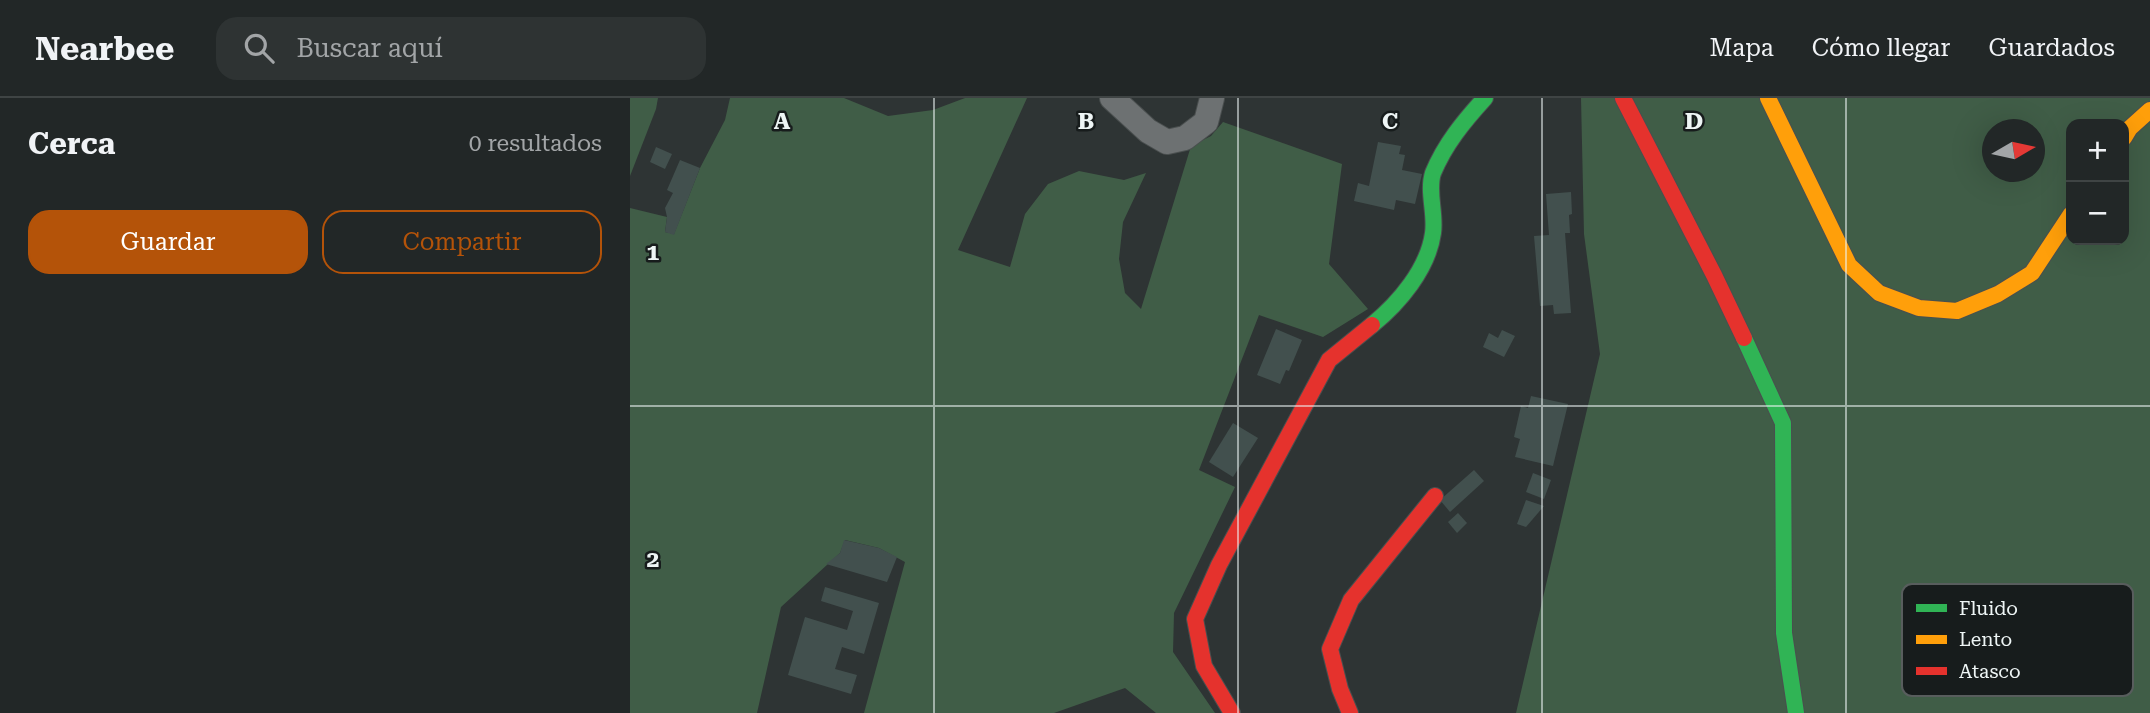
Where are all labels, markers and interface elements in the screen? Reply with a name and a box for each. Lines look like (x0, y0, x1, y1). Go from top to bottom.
search box (216, 17, 706, 80)
text: Nearbee (35, 29, 174, 68)
icon: search (240, 29, 278, 67)
text: Buscar aquí (296, 33, 443, 63)
text: Mapa (1710, 34, 1774, 62)
text: Cómo llegar (1812, 34, 1950, 62)
text: Guardados (1988, 34, 2115, 62)
text: A (774, 108, 791, 135)
text: B (1078, 108, 1094, 135)
text: C (1382, 108, 1398, 135)
text: D (1685, 108, 1703, 135)
north arrow (1982, 119, 2045, 182)
map controls (2066, 119, 2129, 245)
button: + (2066, 119, 2129, 182)
text: Cerca (28, 126, 115, 161)
text: 0 resultados (469, 130, 602, 157)
button: − (2066, 182, 2129, 245)
button: Guardar (28, 210, 308, 274)
button: Compartir (322, 210, 602, 274)
text: 1 (647, 239, 660, 266)
text: 2 (647, 546, 659, 573)
legend (1902, 584, 2133, 696)
text: Fluido (1959, 597, 2018, 620)
text: Lento (1959, 628, 2012, 651)
text: Atasco (1959, 660, 2021, 683)

